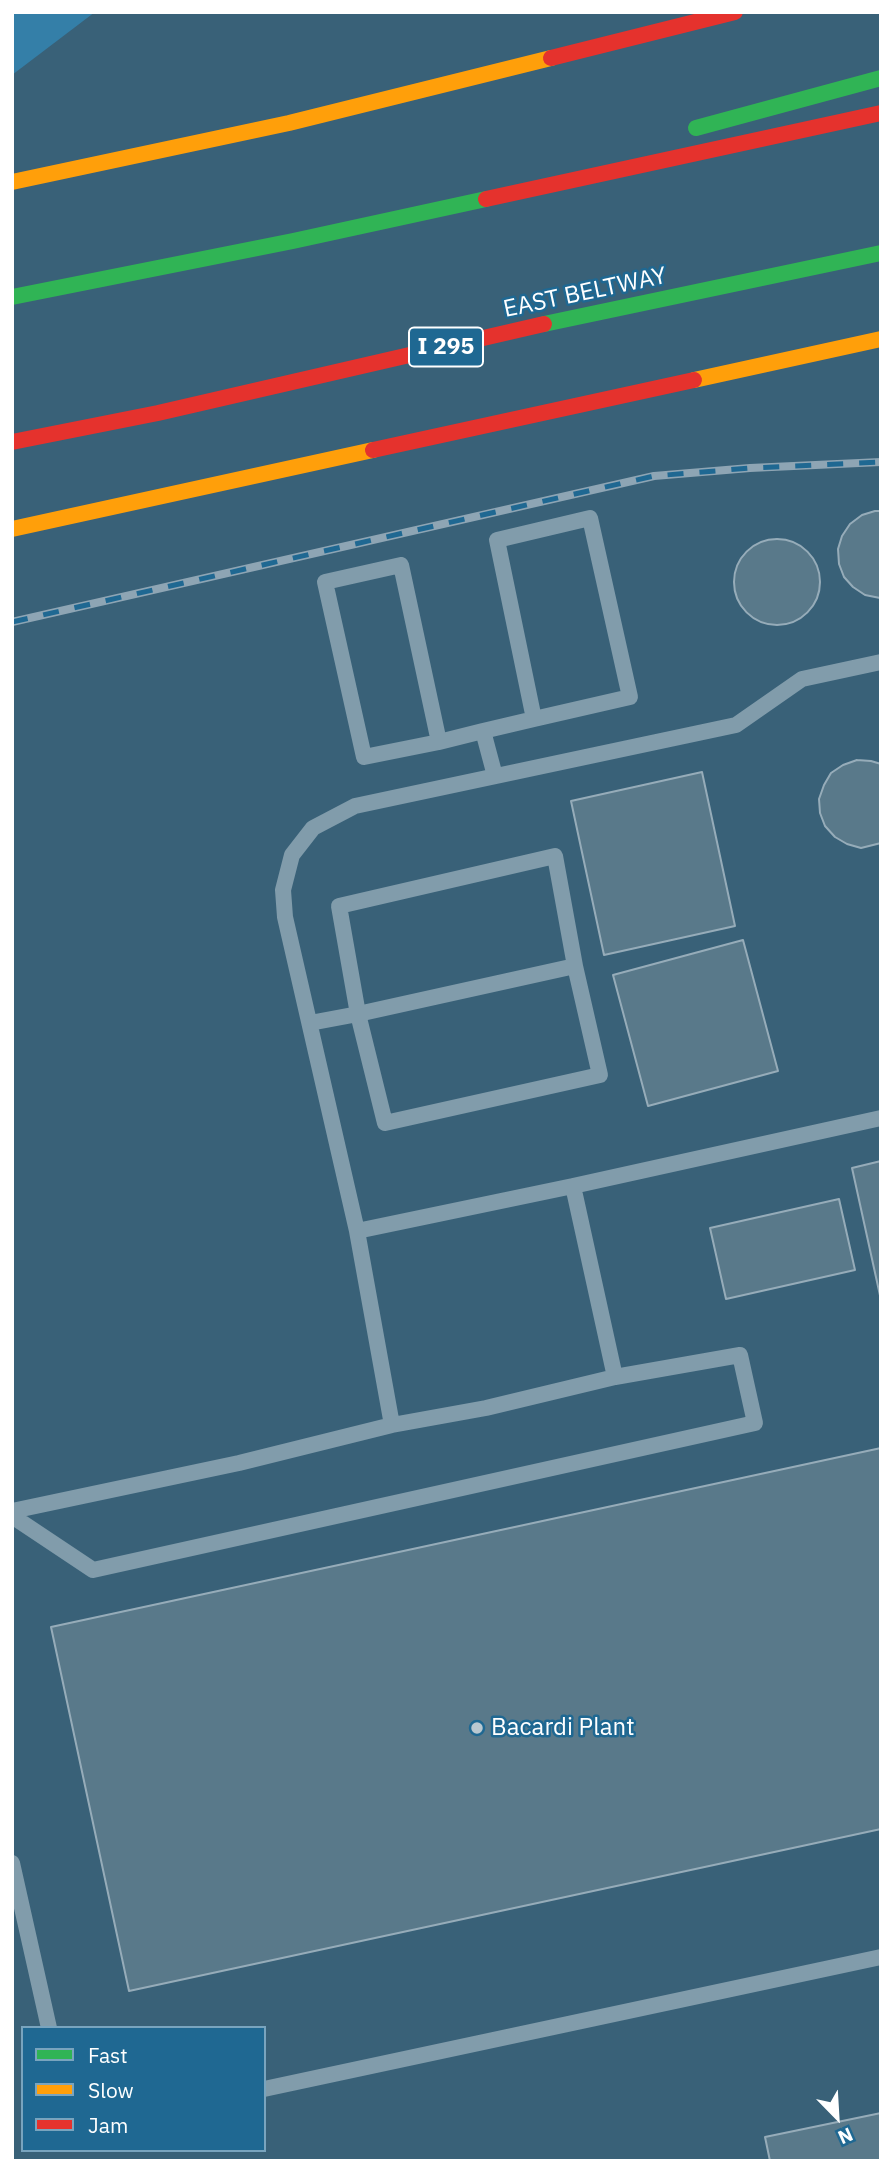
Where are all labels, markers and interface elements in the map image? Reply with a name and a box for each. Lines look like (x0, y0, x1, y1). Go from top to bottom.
street label: EAST BELTWAY (501, 262, 669, 324)
road number: I 295 (409, 328, 483, 366)
place label: Bacardi Plant (491, 1714, 635, 1742)
marker: Bacardi Plant (469, 1720, 485, 1736)
legend (21, 2026, 266, 2152)
text: Fast (88, 2041, 128, 2069)
text: Slow (88, 2076, 134, 2104)
north arrow (802, 2082, 872, 2152)
text: Jam (88, 2111, 128, 2139)
text: N (834, 2122, 857, 2150)

